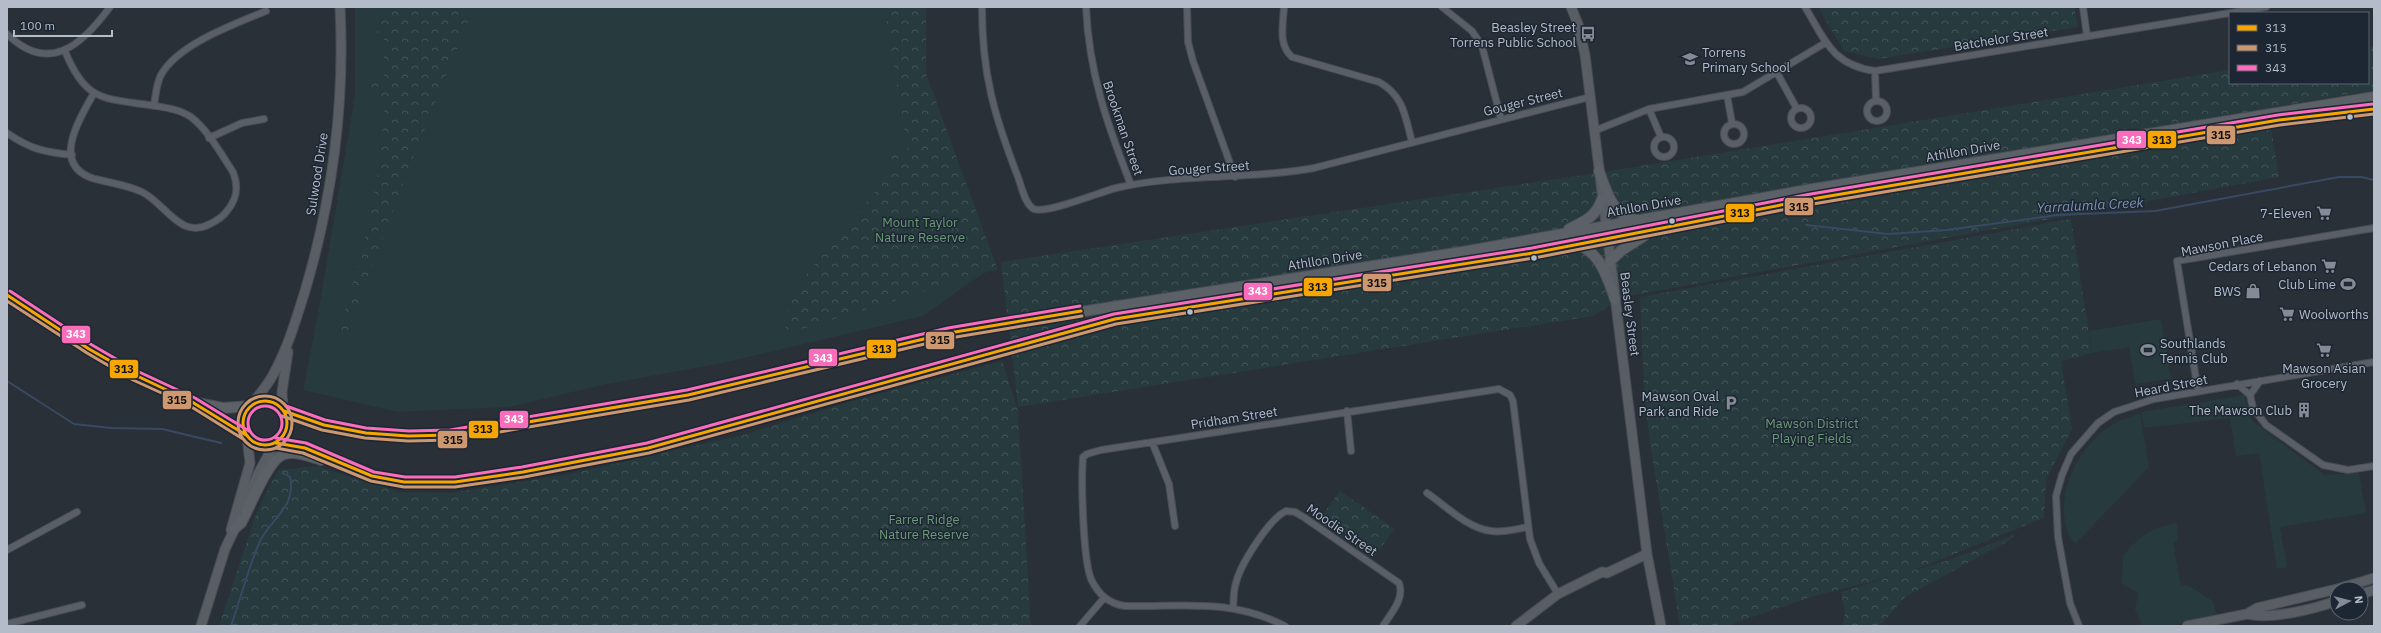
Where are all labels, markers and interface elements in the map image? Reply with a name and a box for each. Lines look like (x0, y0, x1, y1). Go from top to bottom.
scale bar (14, 12, 112, 38)
legend (2229, 12, 2369, 84)
text: 100 m (20, 18, 55, 33)
place label: Beasley Street Torrens Public School (1450, 19, 1576, 51)
text: 313 (2265, 20, 2287, 35)
street label: Batchelor Street (1953, 23, 2049, 55)
bus stop icon: Beasley Street Torrens Public School (1579, 25, 1597, 43)
text: 315 (2265, 40, 2287, 55)
place label: Torrens Primary School (1702, 44, 1791, 76)
school or university icon: Torrens Primary School (1681, 50, 1699, 68)
text: 343 (2265, 60, 2287, 75)
street label: Brookman Street (1099, 78, 1147, 178)
street label: Gouger Street (1482, 84, 1564, 120)
unlabelled marker (2345, 112, 2355, 122)
line badge: 315 (2206, 125, 2236, 145)
text: 315 (2211, 128, 2231, 142)
line badge: 343 (2116, 130, 2147, 149)
line badge: 313 (2147, 130, 2177, 149)
street label: Sulwood Drive (302, 131, 332, 217)
text: 343 (2122, 133, 2142, 147)
text: 313 (2152, 133, 2172, 147)
street label: Athllon Drive (1925, 136, 2001, 166)
street label: Gouger Street (1168, 157, 1250, 179)
street label: Athllon Drive (1606, 191, 1682, 221)
water label: Yarralumla Creek (2036, 193, 2145, 217)
line badge: 315 (1784, 197, 1814, 216)
text: 315 (1789, 200, 1809, 214)
line badge: 313 (1725, 203, 1755, 223)
supermarket icon: 7-Eleven (2315, 204, 2333, 222)
place label: 7-Eleven (2260, 205, 2312, 222)
text: 313 (1730, 206, 1750, 220)
park label: Mount Taylor Nature Reserve (875, 214, 965, 246)
unlabelled marker (1667, 216, 1677, 226)
street label: Mawson Place (2179, 228, 2265, 260)
street label: Athllon Drive (1287, 246, 1363, 274)
unlabelled marker (1529, 253, 1539, 263)
supermarket icon: Cedars of Lebanon (2320, 257, 2338, 275)
place label: Cedars of Lebanon (2209, 258, 2317, 275)
street label: Beasley Street (1616, 271, 1644, 357)
line badge: 315 (1362, 273, 1392, 292)
sports icon: Club Lime (2339, 275, 2357, 293)
text: 315 (1367, 276, 1387, 290)
place label: Club Lime (2278, 276, 2336, 293)
line badge: 313 (1303, 277, 1333, 297)
text: 313 (1308, 280, 1328, 294)
line badge: 343 (1243, 282, 1273, 301)
shop icon: BWS (2244, 282, 2262, 300)
place label: BWS (2213, 283, 2241, 300)
text: 343 (1248, 284, 1268, 298)
supermarket icon: Woolworths (2278, 305, 2296, 323)
place label: Woolworths (2299, 306, 2369, 323)
unlabelled marker (1185, 307, 1195, 317)
line badge: 343 (61, 325, 91, 344)
text: 343 (66, 327, 86, 341)
line badge: 315 (925, 331, 955, 350)
text: 315 (930, 333, 950, 347)
place label: Southlands Tennis Club (2160, 335, 2228, 367)
line badge: 313 (866, 339, 897, 359)
sports icon: Southlands Tennis Club (2139, 341, 2157, 359)
supermarket icon: Mawson Asian Grocery (2315, 341, 2333, 359)
text: 313 (872, 342, 892, 356)
line badge: 343 (808, 348, 838, 367)
text: 343 (813, 351, 833, 365)
line badge: 313 (109, 359, 139, 379)
place label: Mawson Asian Grocery (2282, 360, 2366, 392)
text: 313 (114, 362, 134, 376)
street label: Heard Street (2133, 371, 2209, 401)
place label: Mawson Oval Park and Ride (1638, 388, 1719, 420)
line badge: 315 (162, 390, 192, 410)
text: 315 (167, 393, 187, 407)
parking icon: Mawson Oval Park and Ride (1722, 394, 1740, 412)
building icon: The Mawson Club (2295, 401, 2313, 419)
place label: The Mawson Club (2189, 402, 2292, 419)
street label: Pridham Street (1189, 403, 1279, 433)
line badge: 343 (499, 410, 529, 429)
text: 343 (504, 412, 524, 426)
park label: Mawson District Playing Fields (1765, 415, 1859, 447)
line badge: 313 (468, 420, 499, 439)
text: 313 (473, 422, 493, 436)
line badge: 315 (437, 430, 468, 449)
text: 315 (443, 433, 463, 447)
street label: Moodie Street (1303, 500, 1381, 560)
park label: Farrer Ridge Nature Reserve (879, 511, 969, 543)
north arrow (2329, 581, 2369, 621)
text: N (2351, 595, 2366, 605)

